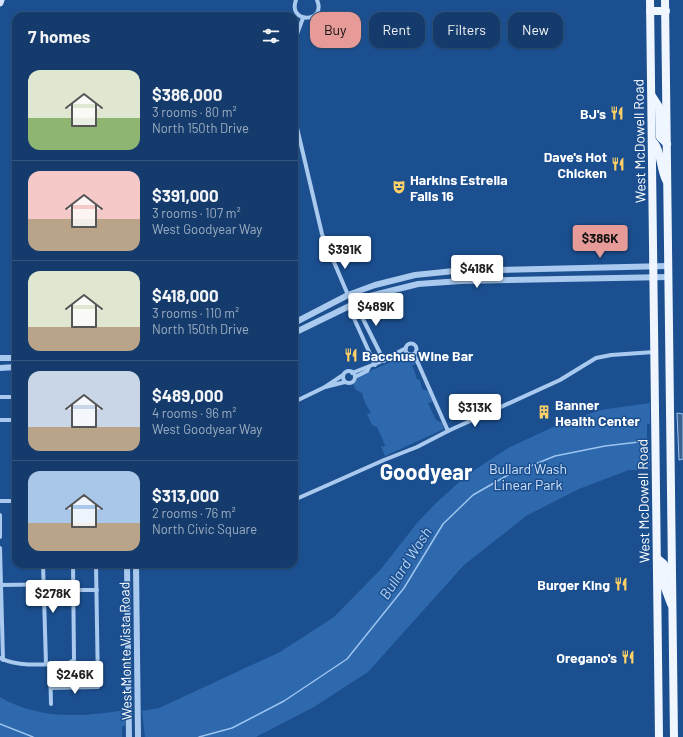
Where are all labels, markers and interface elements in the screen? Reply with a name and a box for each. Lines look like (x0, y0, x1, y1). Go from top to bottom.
chip: Buy (310, 12, 361, 48)
chip: Rent (369, 12, 425, 48)
chip: Filters (433, 12, 500, 48)
chip: New (508, 12, 563, 48)
icon: filters (260, 25, 282, 47)
text: 7 homes (28, 26, 90, 46)
street label: West McDowell Road (629, 79, 649, 203)
text: $386,000 (152, 84, 222, 104)
icon: home (60, 86, 108, 134)
text: 3 rooms · 80 m² (152, 104, 237, 120)
place label: BJ's (580, 105, 606, 122)
restaurant icon: BJ's (609, 105, 625, 121)
text: North 150th Drive (152, 120, 249, 136)
place label: Dave's Hot Chicken (544, 148, 607, 181)
restaurant icon: Dave's Hot Chicken (610, 156, 626, 172)
place label: Harkins Estrella Falls 16 (410, 171, 508, 204)
theatre icon: Harkins Estrella Falls 16 (391, 179, 407, 195)
text: $391,000 (152, 185, 219, 205)
icon: home (60, 187, 108, 235)
text: 3 rooms · 107 m² (152, 205, 241, 221)
text: West Goodyear Way (152, 221, 262, 237)
pin: $386K (572, 225, 628, 259)
text: $386K (582, 230, 618, 246)
pin: $391K (317, 236, 373, 270)
text: $391K (328, 241, 362, 257)
pin: $418K (449, 255, 505, 289)
text: $418K (460, 260, 494, 276)
text: $418,000 (152, 285, 219, 305)
icon: home (60, 287, 108, 335)
pin: $489K (348, 293, 404, 327)
text: $489K (357, 298, 395, 314)
text: 3 rooms · 110 m² (152, 305, 239, 321)
text: North 150th Drive (152, 321, 249, 337)
restaurant icon: Bacchus Wine Bar (343, 347, 359, 363)
place label: Bacchus Wine Bar (362, 347, 474, 364)
text: $489,000 (152, 385, 223, 405)
icon: home (60, 387, 108, 435)
pin: $313K (447, 394, 503, 428)
place label: Banner Health Center (555, 396, 641, 429)
text: $313K (458, 399, 492, 415)
building icon: Banner Health Center (536, 404, 552, 420)
text: 4 rooms · 96 m² (152, 405, 237, 421)
text: West Goodyear Way (152, 421, 262, 437)
street label: West McDowell Road (633, 439, 653, 563)
district label: Goodyear (380, 458, 473, 484)
park label: Bullard Wash Linear Park (489, 460, 567, 493)
text: $313,000 (152, 485, 219, 505)
icon: home (60, 487, 108, 535)
text: 2 rooms · 76 m² (152, 505, 236, 521)
text: North Civic Square (152, 521, 257, 537)
water label: Bullard Wash (375, 523, 435, 602)
place label: Burger King (537, 576, 610, 593)
restaurant icon: Burger King (613, 576, 629, 592)
pin: $278K (25, 580, 81, 614)
street label: West Monte Vista Road (115, 582, 135, 720)
text: $278K (35, 585, 71, 601)
place label: Oregano's (556, 649, 617, 666)
restaurant icon: Oregano's (620, 649, 636, 665)
pin: $246K (47, 661, 103, 695)
text: $246K (56, 666, 94, 682)

